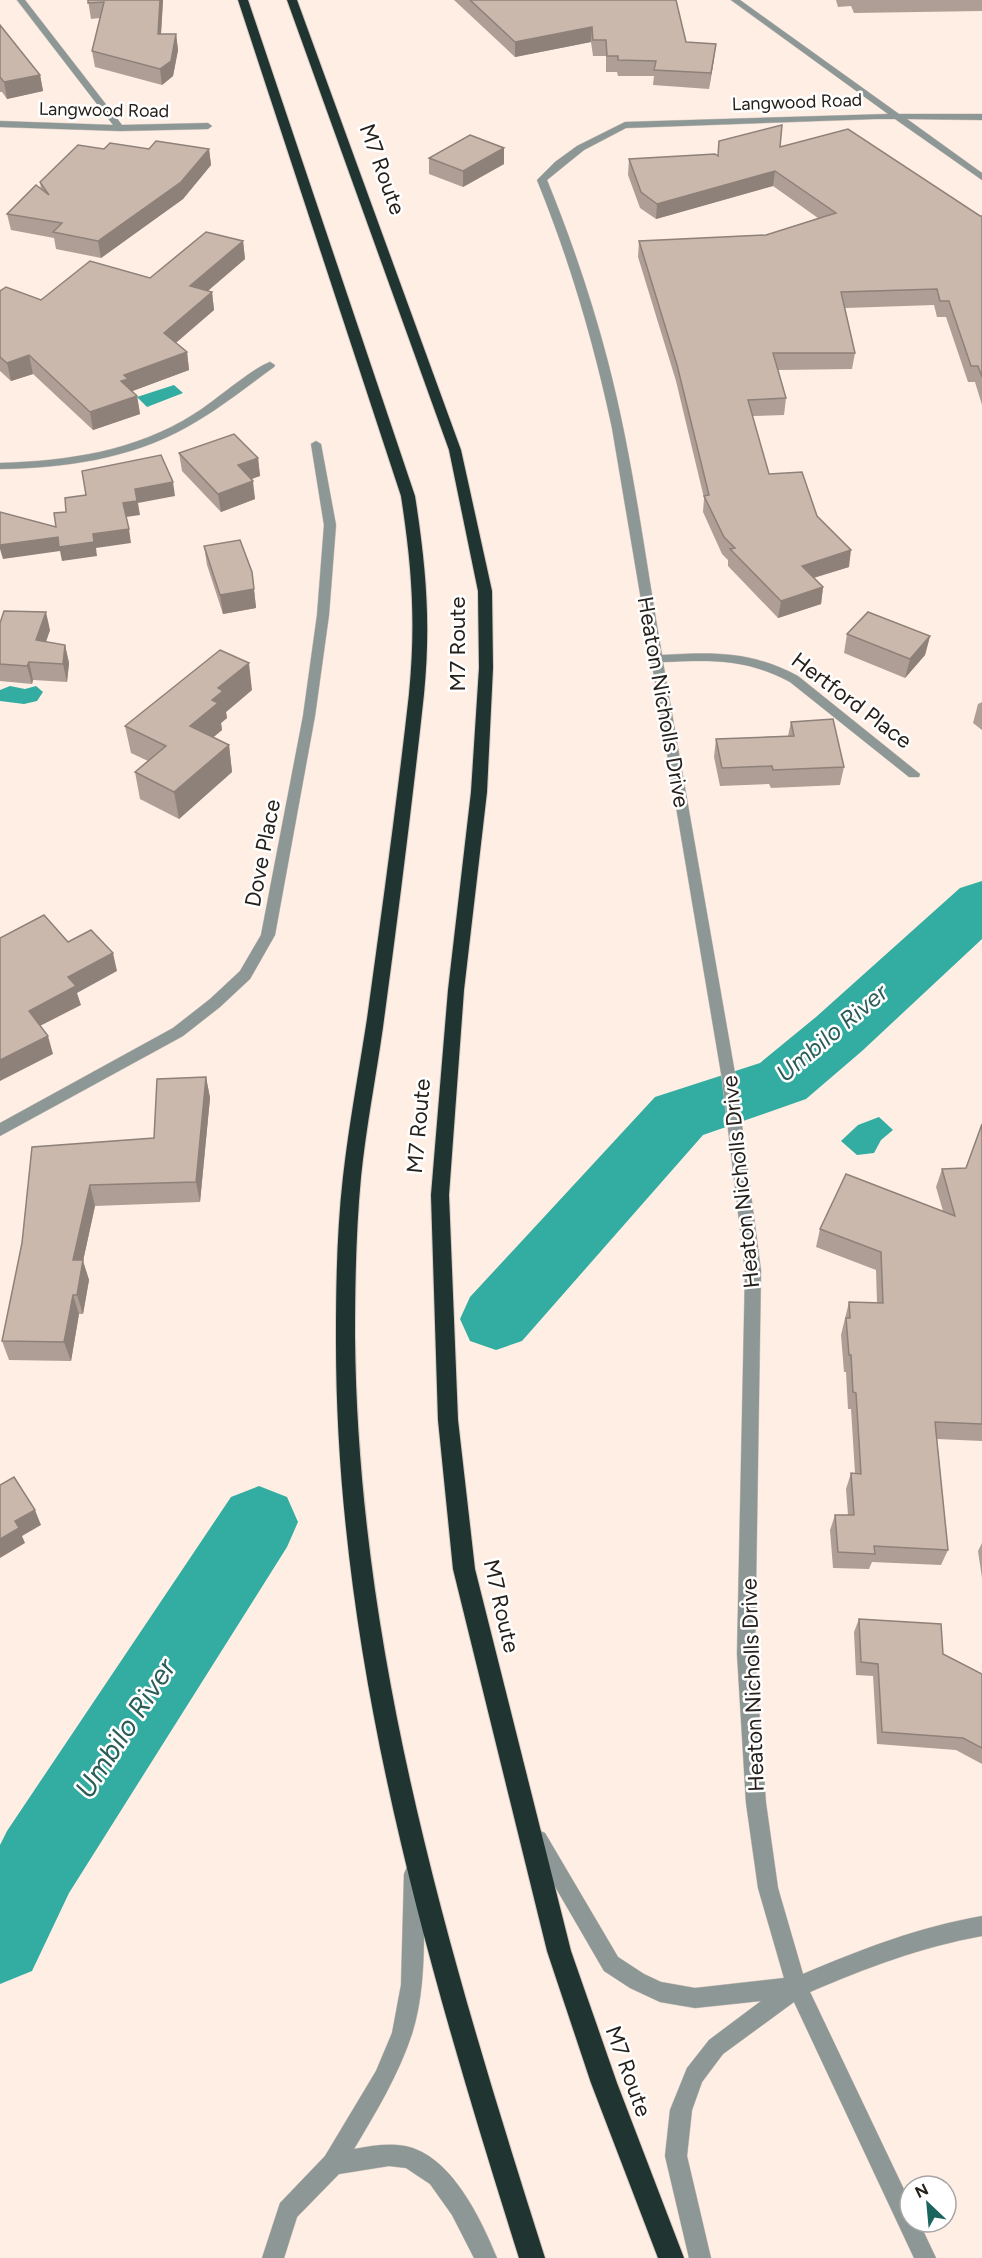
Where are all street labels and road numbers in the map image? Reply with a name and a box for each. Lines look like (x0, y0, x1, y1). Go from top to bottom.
street label: Langwood Road (731, 89, 863, 115)
street label: Langwood Road (39, 98, 169, 122)
street label: M7 Route (354, 120, 411, 218)
street label: Heaton Nicholls Drive (632, 594, 695, 810)
street label: M7 Route (444, 597, 471, 691)
street label: Hertford Place (786, 646, 917, 754)
street label: Dove Place (239, 797, 286, 909)
street label: Heaton Nicholls Drive (716, 1074, 765, 1290)
street label: M7 Route (401, 1078, 436, 1175)
street label: M7 Route (478, 1557, 525, 1655)
street label: Heaton Nicholls Drive (735, 1578, 770, 1792)
street label: M7 Route (600, 2022, 657, 2120)

